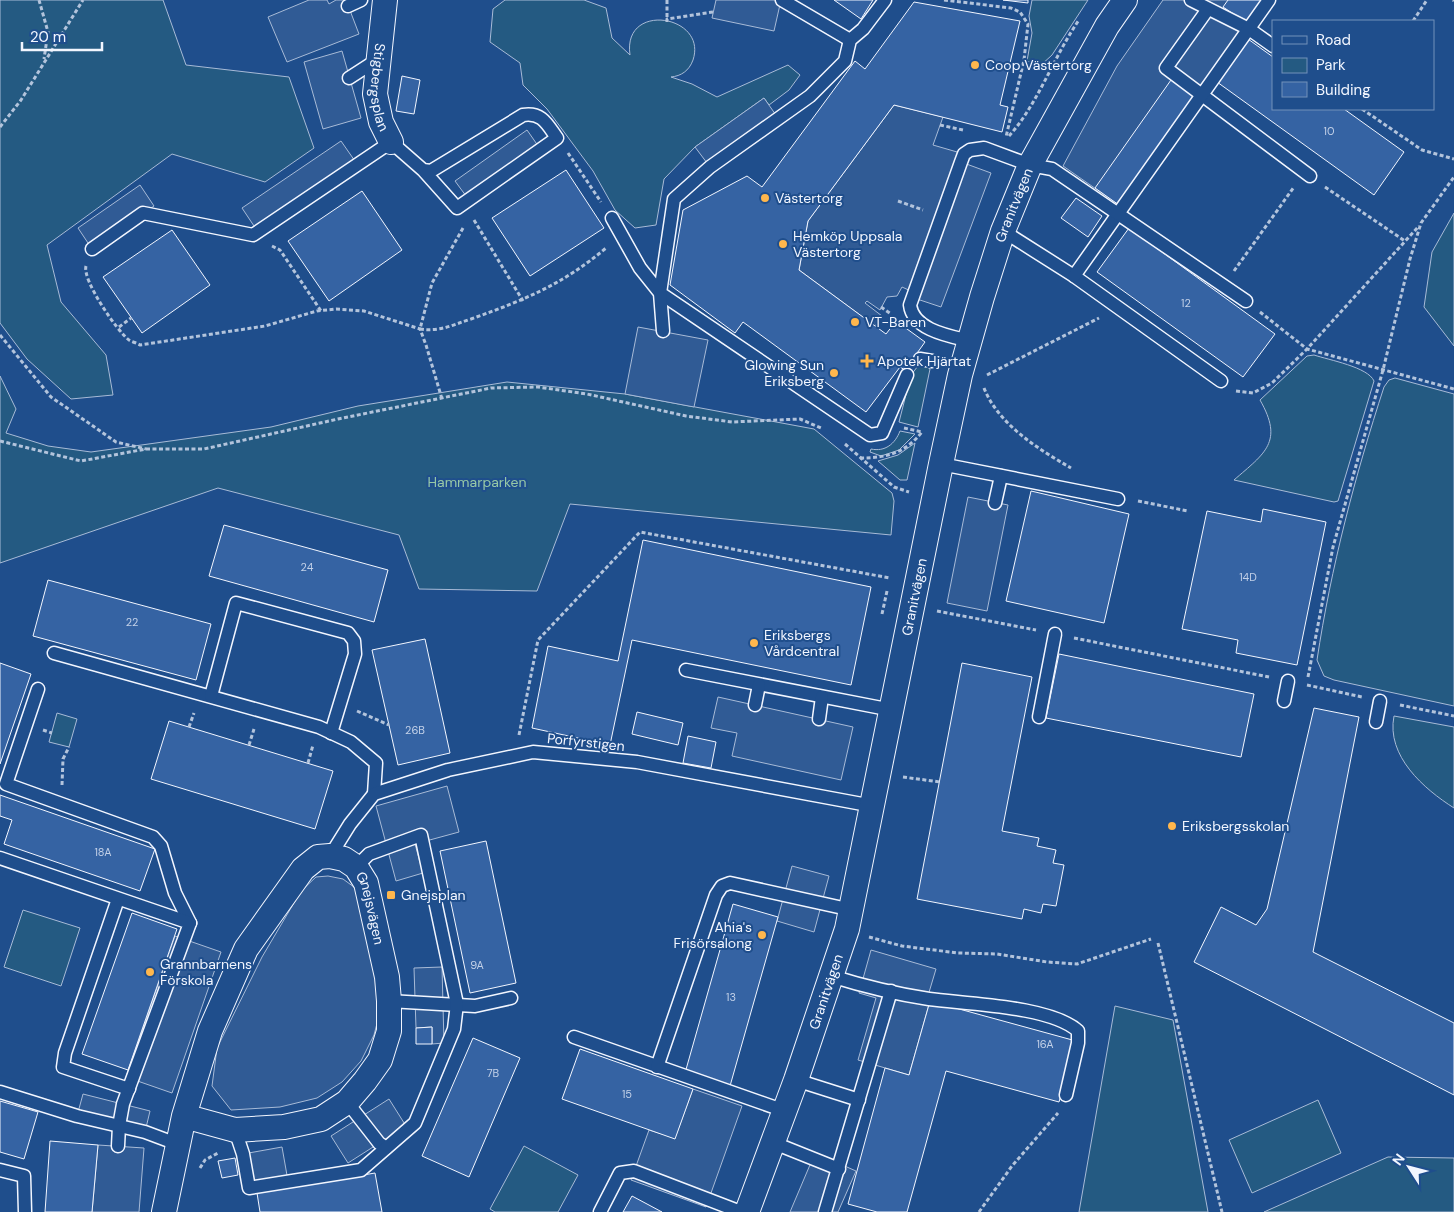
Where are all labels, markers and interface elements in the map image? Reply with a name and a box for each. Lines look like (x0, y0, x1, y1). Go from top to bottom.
scale bar (22, 20, 102, 52)
legend (1272, 20, 1434, 110)
text: 20 m (30, 27, 66, 47)
text: Road (1316, 30, 1351, 50)
street label: Stigbergsplan (366, 42, 393, 134)
text: Park (1316, 55, 1346, 75)
place label: Coop Västertorg (985, 56, 1092, 74)
marker: Coop Västertorg (969, 59, 981, 71)
text: Building (1316, 80, 1371, 100)
house number: 10 (1324, 124, 1334, 138)
street label: Granitvägen (991, 165, 1037, 244)
place label: Västertorg (775, 189, 843, 207)
marker: Västertorg (759, 192, 771, 204)
place label: Hemköp Uppsala Västertorg (793, 227, 902, 261)
marker: Hemköp Uppsala Västertorg (777, 238, 789, 250)
house number: 12 (1181, 296, 1191, 310)
place label: VT-Baren (865, 313, 926, 331)
marker: VT-Baren (849, 316, 861, 328)
place label: Apotek Hjärtat (877, 352, 971, 370)
marker: Apotek Hjärtat (861, 355, 873, 367)
place label: Glowing Sun Eriksberg (744, 356, 824, 390)
marker: Glowing Sun Eriksberg (828, 367, 840, 379)
park label: Hammarparken (428, 473, 527, 491)
street label: Granitvägen (898, 557, 931, 637)
house number: 24 (301, 560, 314, 574)
house number: 14D (1239, 570, 1257, 584)
house number: 22 (126, 615, 138, 629)
place label: Eriksbergs Vårdcentral (764, 626, 839, 660)
marker: Eriksbergs Vårdcentral (748, 637, 760, 649)
house number: 26B (405, 723, 425, 737)
street label: Porfyrstigen (546, 729, 626, 755)
place label: Eriksbergsskolan (1182, 817, 1289, 835)
marker: Eriksbergsskolan (1166, 820, 1178, 832)
house number: 18A (94, 845, 112, 859)
street label: Gnejsvägen (352, 868, 388, 946)
place label: Gnejsplan (401, 886, 466, 904)
marker: Gnejsplan (385, 889, 397, 901)
place label: Ahia's Frisörsalong (674, 918, 752, 952)
marker: Ahia's Frisörsalong (756, 929, 768, 941)
street label: Granitvägen (805, 952, 847, 1032)
place label: Grannbarnens Förskola (160, 955, 252, 989)
house number: 9A (470, 958, 484, 972)
marker: Grannbarnens Förskola (144, 966, 156, 978)
house number: 13 (726, 990, 736, 1004)
house number: 16A (1036, 1037, 1054, 1051)
house number: 7B (487, 1066, 500, 1080)
house number: 15 (622, 1087, 632, 1101)
north arrow (1384, 1142, 1434, 1192)
text: N (1388, 1150, 1409, 1169)

